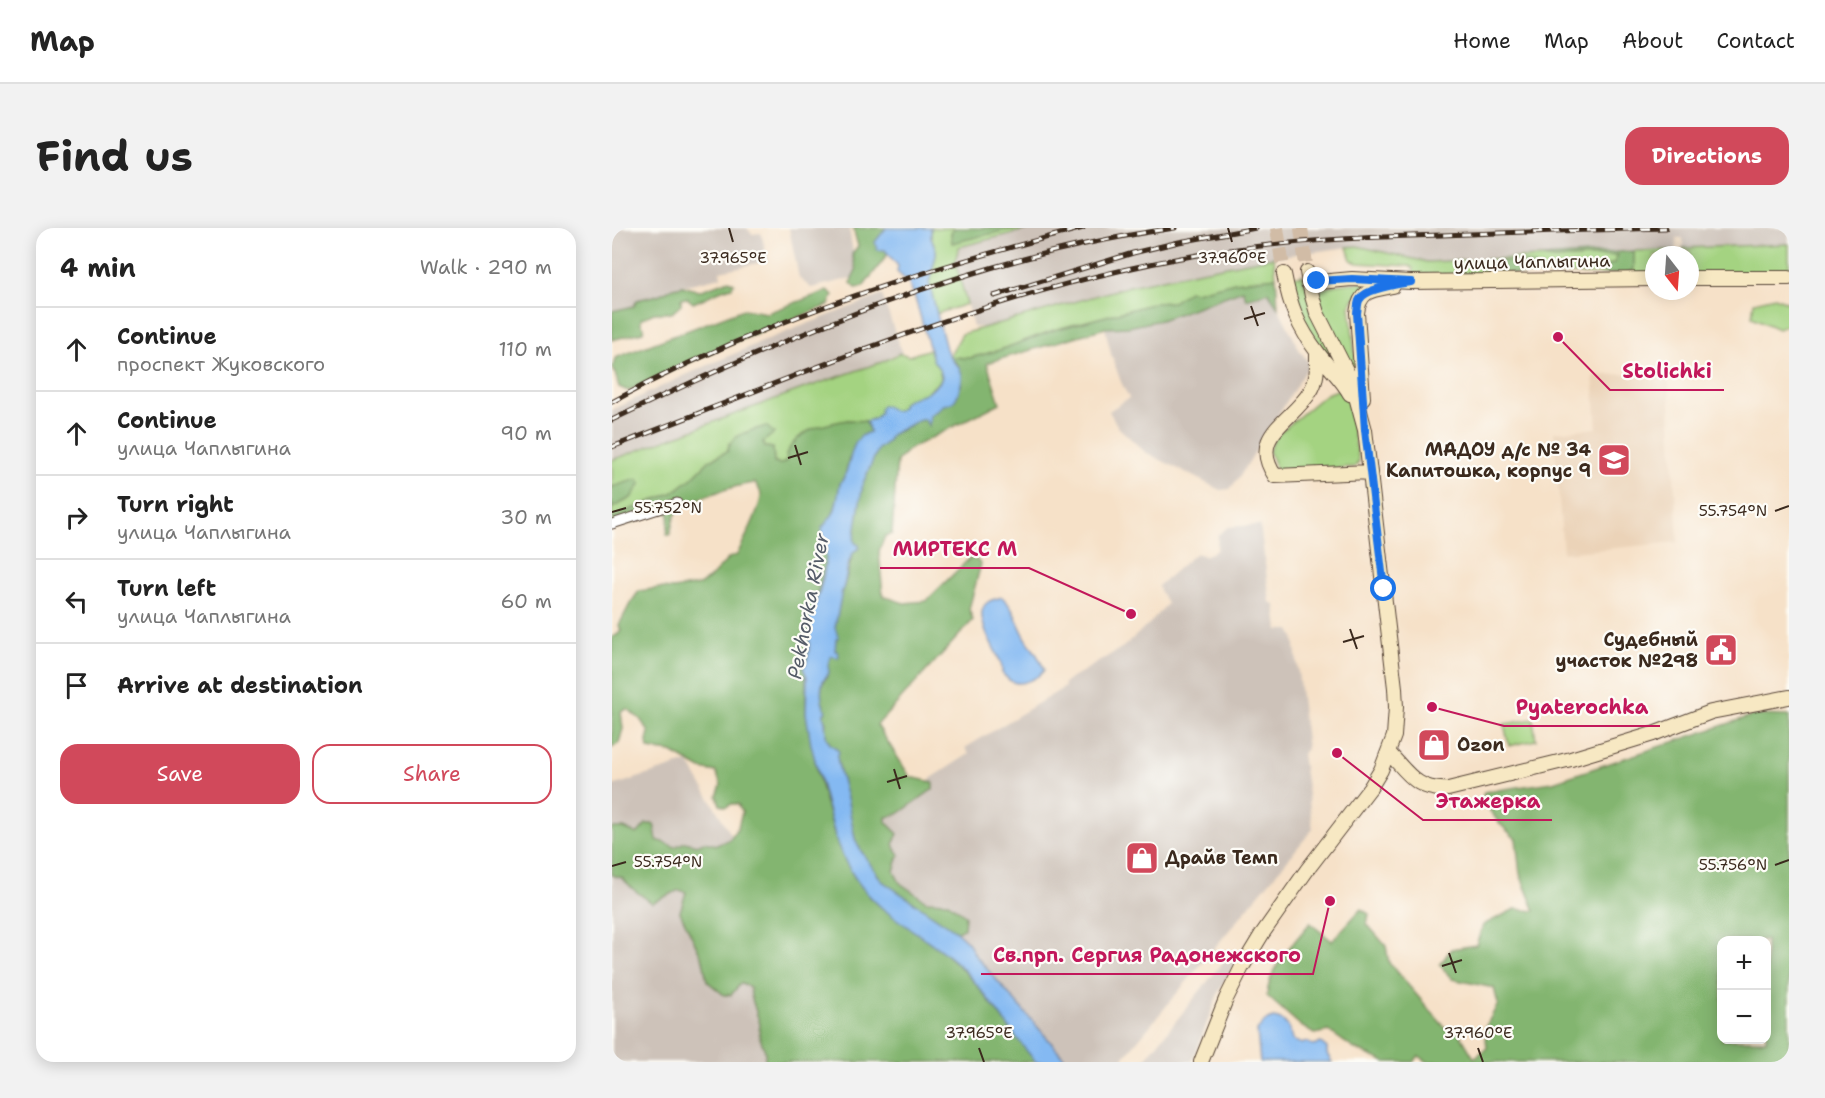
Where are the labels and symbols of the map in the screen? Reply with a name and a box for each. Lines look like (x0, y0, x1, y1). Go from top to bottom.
north arrow (1645, 246, 1699, 300)
text: 37.965°E (699, 248, 767, 268)
text: 37.960°E (1198, 248, 1266, 268)
street label: улица Чаплыгина (1453, 249, 1611, 275)
route end (1303, 267, 1329, 293)
callout: Stolichki (1610, 352, 1724, 390)
text: Stolichki (1622, 358, 1712, 384)
place label: МАДОУ д/с № 34 Капитошка, корпус 9 (1386, 438, 1591, 483)
school or university icon: МАДОУ д/с № 34 Капитошка, корпус 9 (1596, 442, 1632, 478)
text: 55.752°N (634, 498, 702, 518)
text: 55.754°N (1699, 501, 1767, 521)
water label: Pekhorka River (781, 530, 835, 681)
callout: МИРТЕКС М (880, 530, 1029, 568)
text: МИРТЕКС М (892, 536, 1018, 562)
route start (1370, 575, 1396, 601)
place label: Судебный участок №298 (1556, 628, 1698, 673)
public building icon: Судебный участок №298 (1703, 632, 1739, 668)
callout: Pyaterochka (1504, 688, 1660, 726)
text: Pyaterochka (1516, 694, 1649, 720)
shop icon: Ozon (1416, 727, 1452, 763)
place label: Ozon (1457, 733, 1504, 757)
callout: Этажерка (1423, 782, 1552, 820)
text: Этажерка (1436, 788, 1541, 814)
shop icon: Драйв Темп (1124, 840, 1160, 876)
place label: Драйв Темп (1165, 846, 1278, 870)
text: 55.754°N (634, 852, 702, 872)
text: 55.756°N (1699, 855, 1767, 875)
callout: Св.прп. Сергия Радонежского (981, 936, 1313, 974)
text: Св.прп. Сергия Радонежского (993, 942, 1301, 968)
text: 37.965°E (945, 1023, 1013, 1043)
text: 37.960°E (1444, 1023, 1512, 1043)

